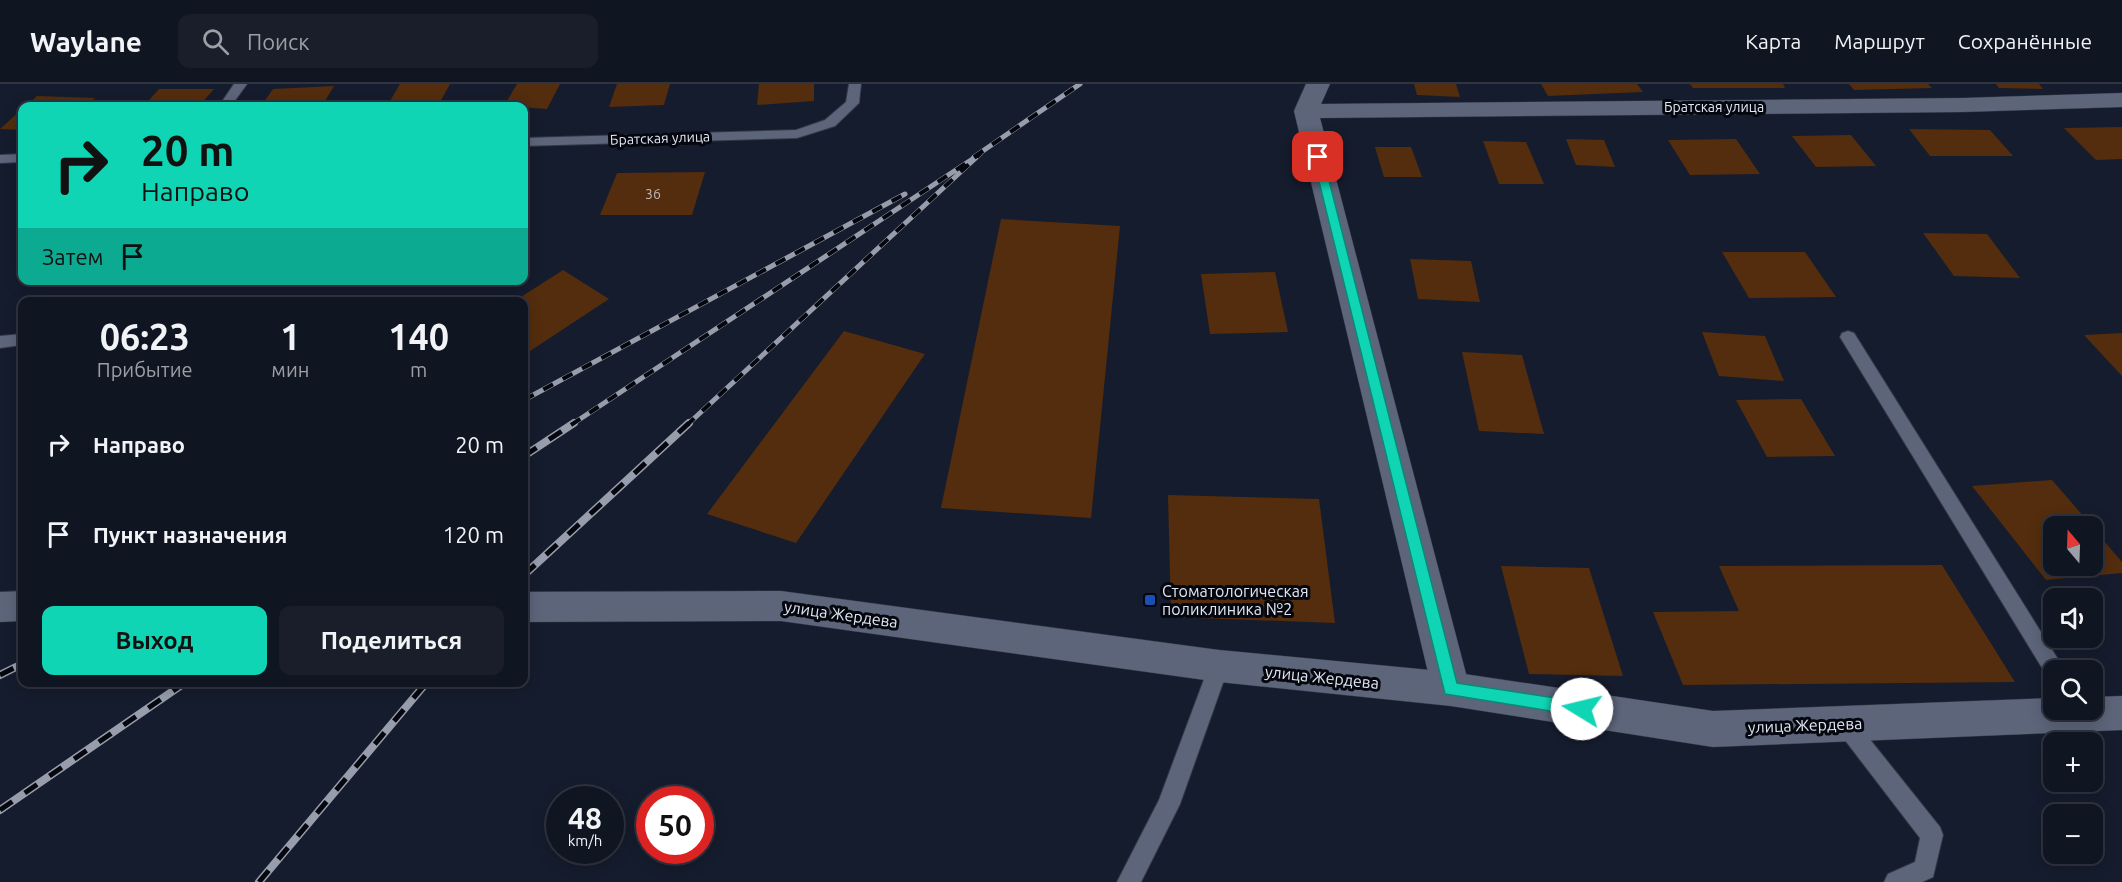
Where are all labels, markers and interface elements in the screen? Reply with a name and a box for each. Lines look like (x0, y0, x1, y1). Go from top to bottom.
search box (178, 14, 598, 68)
icon: search (199, 25, 232, 58)
text: Waylane (30, 26, 142, 57)
text: Поиск (247, 29, 310, 54)
text: Карта (1745, 29, 1801, 53)
text: Маршрут (1834, 29, 1925, 53)
text: Сохранённые (1958, 29, 2092, 53)
street label: Братская улица (1664, 99, 1764, 115)
icon: right (42, 126, 120, 204)
text: 20 m (141, 127, 235, 174)
street label: Братская улица (610, 128, 710, 148)
pin (1292, 131, 1343, 182)
icon: arrive (1301, 140, 1334, 173)
text: Направо (141, 176, 250, 206)
house number: 36 (645, 186, 661, 202)
icon: arrive (116, 240, 149, 273)
text: Затем (42, 244, 104, 269)
text: 06:23 (100, 316, 190, 357)
text: 1 (280, 316, 301, 357)
text: 140 (388, 316, 449, 357)
text: Прибытие (97, 358, 193, 381)
text: мин (271, 358, 309, 381)
text: m (410, 358, 427, 381)
icon: right (42, 428, 75, 461)
text: Направо (93, 432, 185, 457)
text: 20 m (455, 432, 504, 457)
north arrow (2043, 516, 2103, 576)
map controls (2043, 516, 2103, 864)
icon: arrive (42, 518, 75, 551)
text: Пункт назначения (93, 522, 287, 547)
text: 120 m (443, 522, 504, 547)
place label: Стоматологическая поликлиника №2 (1162, 582, 1309, 618)
button: sound (2043, 588, 2103, 648)
marker: Стоматологическая поликлиника №2 (1143, 593, 1157, 607)
street label: улица Жердева (783, 597, 899, 631)
button: Выход (42, 606, 267, 675)
button: Поделиться (279, 606, 504, 675)
button: search (2043, 660, 2103, 720)
street label: улица Жердева (1264, 662, 1380, 692)
position arrow (1550, 677, 1614, 741)
street label: улица Жердева (1747, 714, 1863, 736)
button: + (2043, 732, 2103, 792)
speed limit sign: 50 (636, 786, 714, 864)
text: 48 (568, 801, 602, 835)
button: − (2043, 804, 2103, 864)
text: km/h (568, 832, 602, 849)

